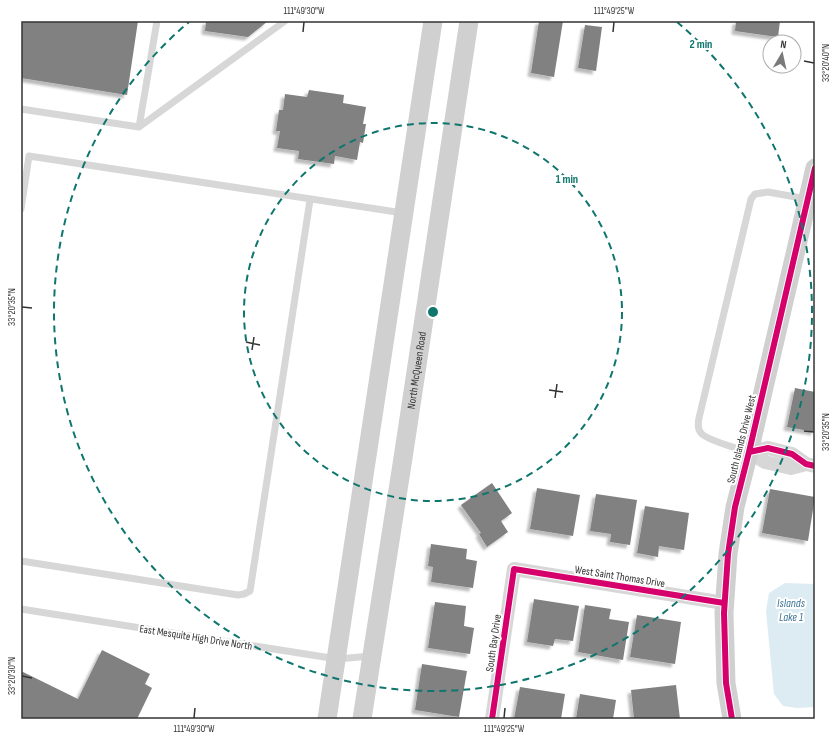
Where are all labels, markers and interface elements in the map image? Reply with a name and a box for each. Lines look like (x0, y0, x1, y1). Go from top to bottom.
text: 111°49'30"W (283, 5, 325, 17)
text: 111°49'25"W (594, 5, 635, 17)
north arrow (762, 34, 802, 74)
text: 2 min (690, 37, 712, 52)
text: N (780, 38, 788, 52)
text: 33°20'40"N (820, 44, 832, 82)
text: 1 min (556, 172, 578, 187)
text: 33°20'35"N (6, 288, 18, 326)
centre of rings (426, 305, 440, 319)
street label: North McQueen Road (405, 330, 429, 410)
street label: South Islands Drive West (724, 393, 759, 485)
text: 33°20'35"N (820, 413, 832, 451)
street label: West Saint Thomas Drive (574, 563, 666, 590)
water label: Islands Lake 1 (777, 596, 806, 625)
street label: South Bay Drive (483, 613, 504, 673)
street label: East Mesquite High Drive North (139, 622, 254, 653)
text: 33°20'30"N (6, 657, 18, 695)
text: 111°49'30"W (173, 723, 215, 735)
text: 111°49'25"W (484, 723, 525, 735)

